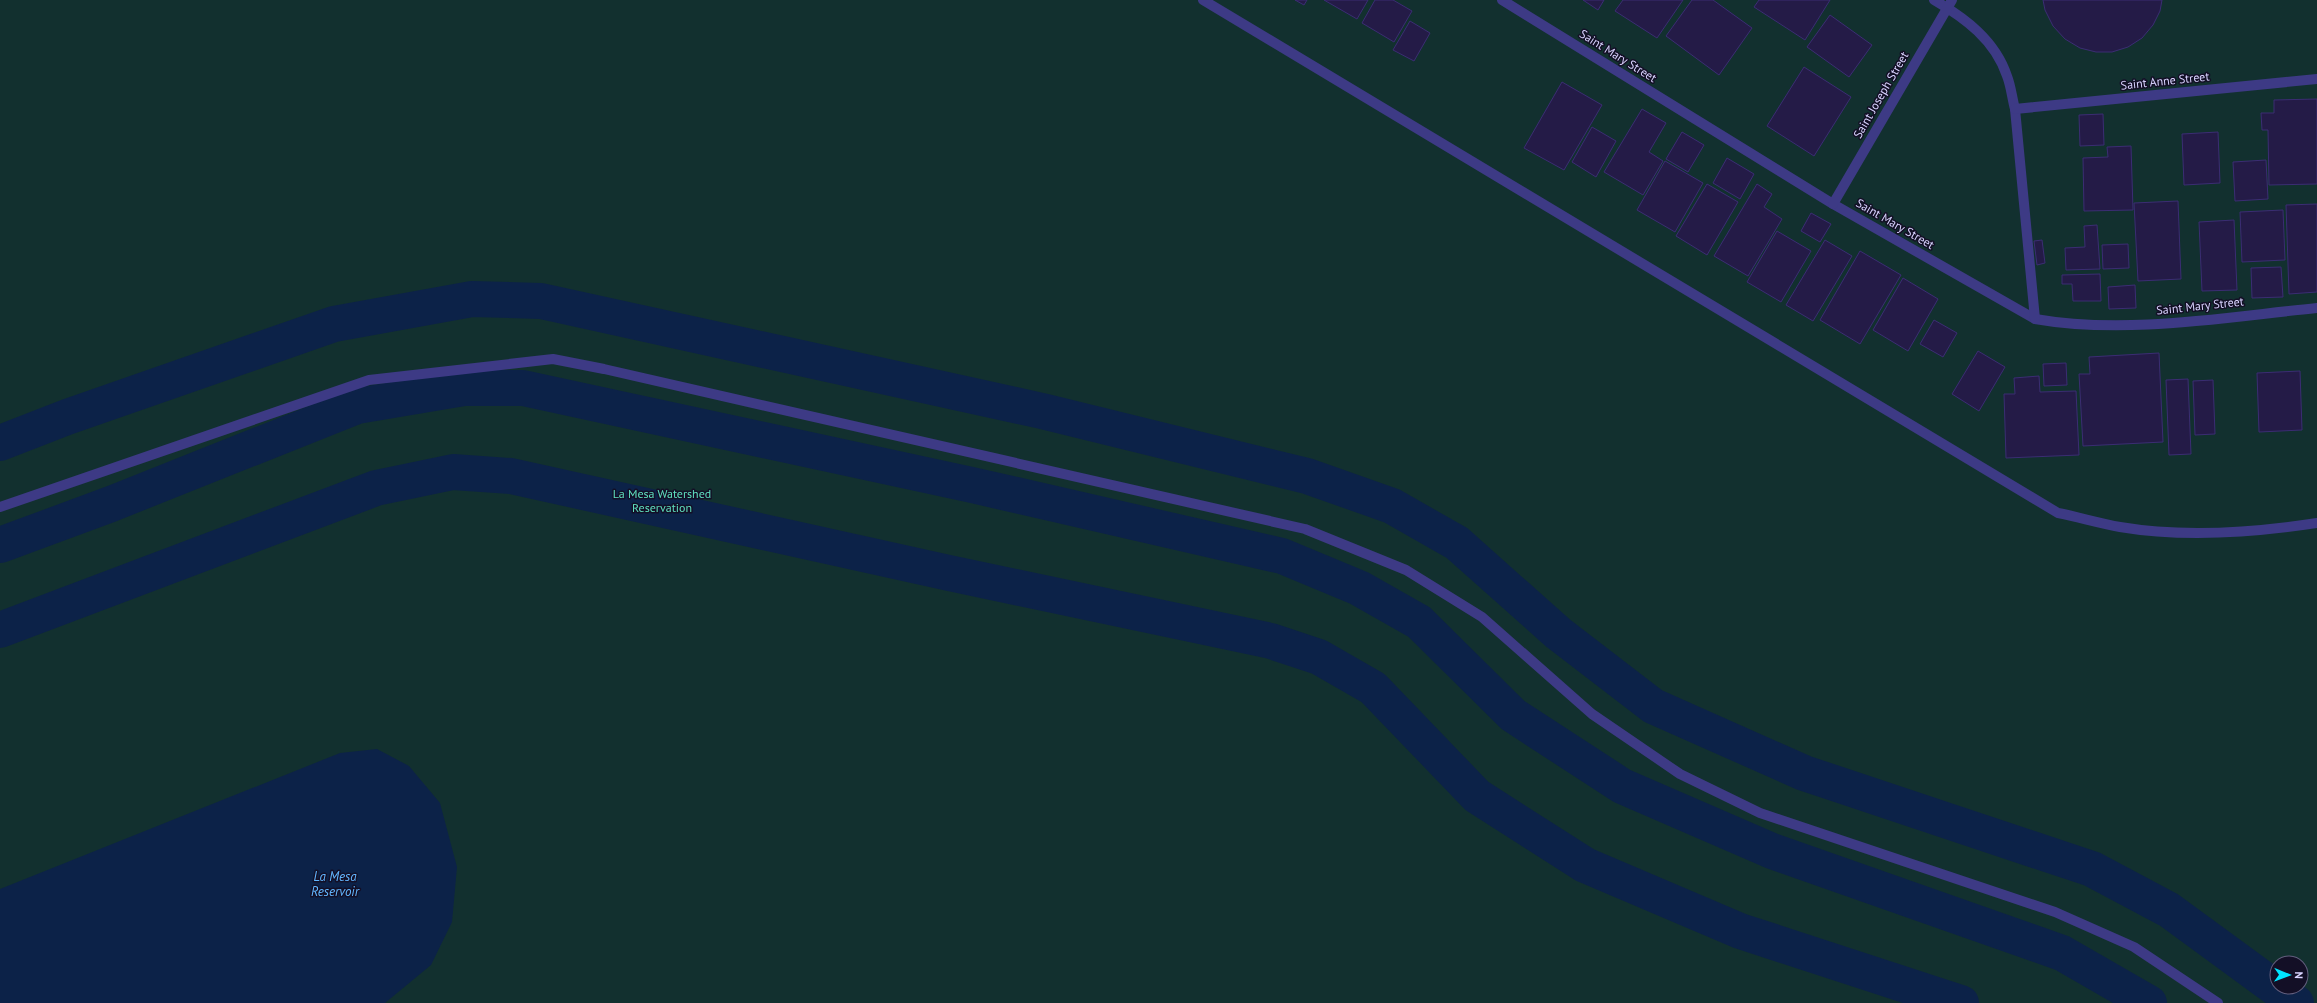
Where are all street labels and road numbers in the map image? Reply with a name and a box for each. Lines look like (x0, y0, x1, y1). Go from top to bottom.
street label: Saint Mary Street (1577, 26, 1660, 85)
street label: Saint Joseph Street (1850, 49, 1911, 141)
street label: Saint Anne Street (2120, 68, 2210, 93)
street label: Saint Mary Street (1853, 195, 1937, 252)
street label: Saint Mary Street (2155, 293, 2244, 318)

